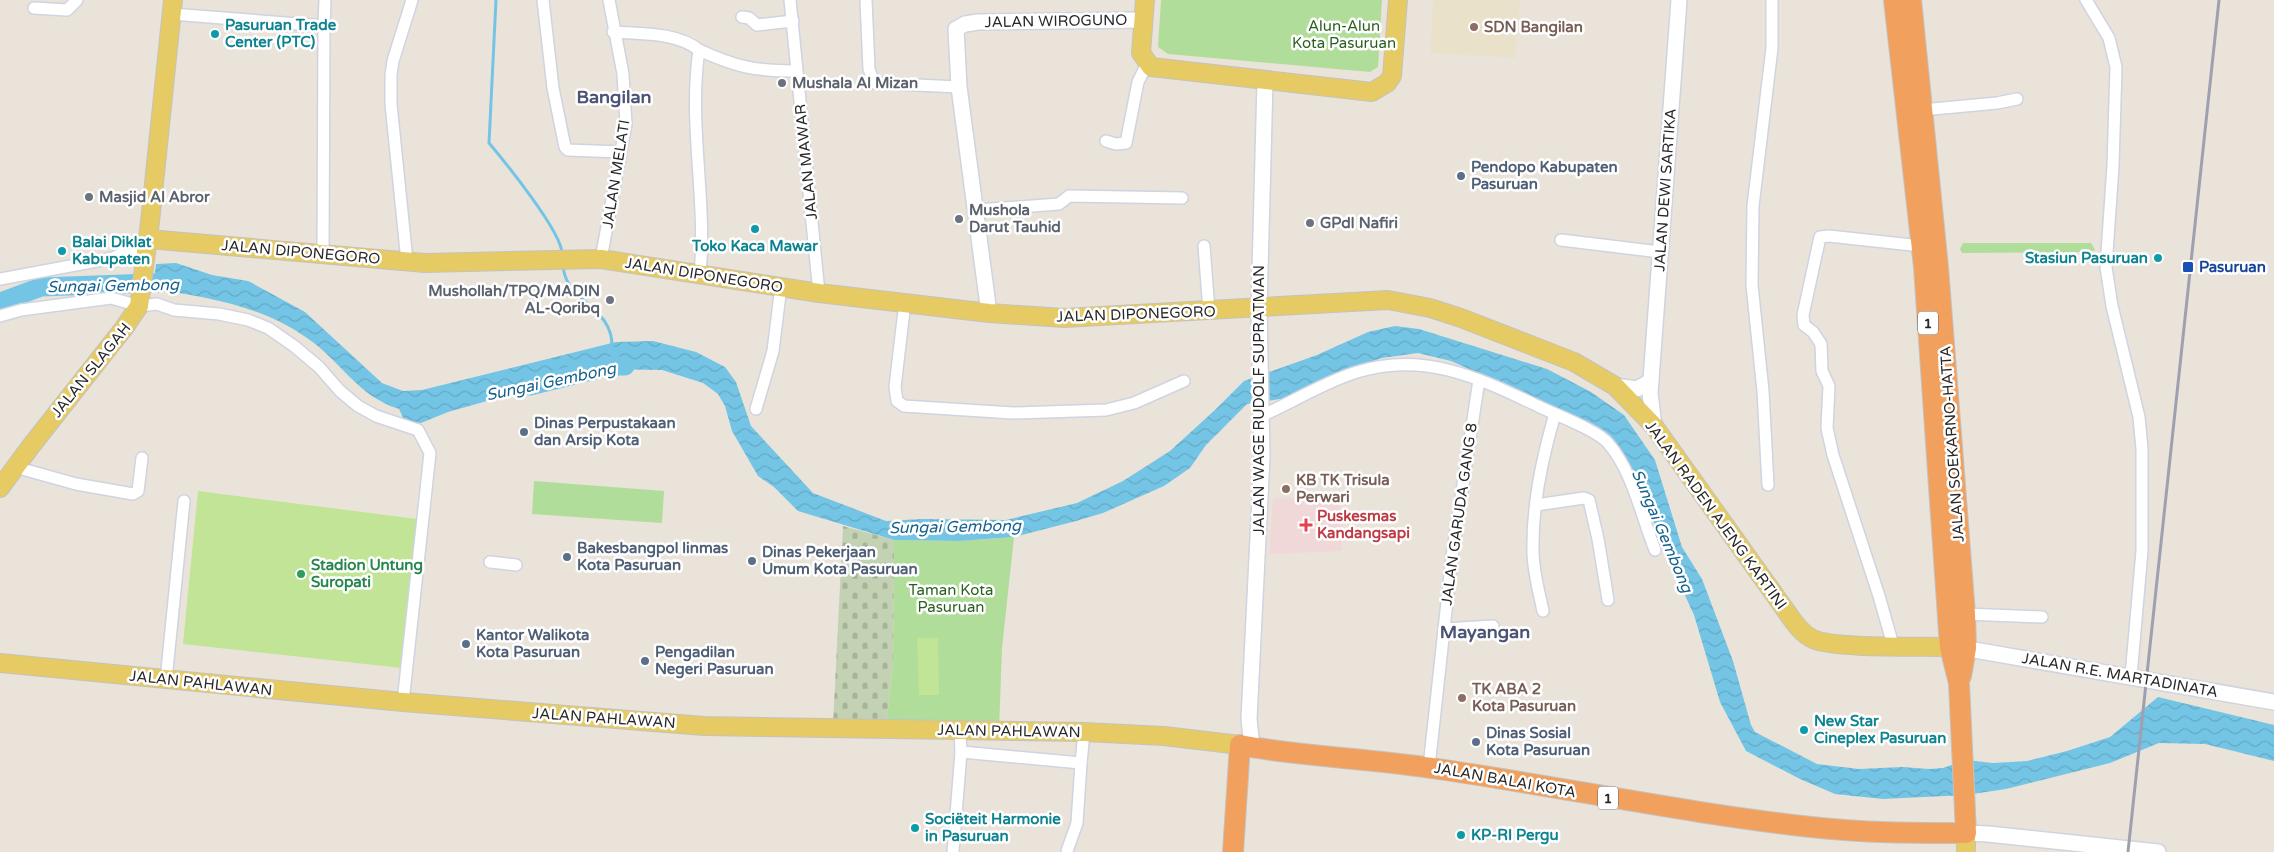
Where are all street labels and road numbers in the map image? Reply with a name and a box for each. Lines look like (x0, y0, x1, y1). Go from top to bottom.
street label: JALAN WIROGUNO (984, 11, 1128, 31)
street label: JALAN MAWAR (791, 103, 821, 221)
street label: JALAN DEWI SARTIKA (1650, 108, 1680, 272)
street label: JALAN MELATI (599, 118, 633, 230)
street label: JALAN DIPONEGORO (221, 236, 381, 268)
street label: JALAN DIPONEGORO (624, 254, 784, 296)
street label: JALAN WAGE RUDOLF SUPRATMAN (1250, 265, 1268, 535)
street label: JALAN DIPONEGORO (1056, 302, 1216, 326)
road number: 1 (1918, 312, 1938, 334)
street label: JALAN SLAGAH (47, 319, 135, 421)
street label: JALAN SOEKARNO-HATTA (1936, 345, 1968, 543)
street label: JALAN RADEN AJENG KARTINI (1642, 417, 1790, 613)
street label: JALAN GARUDA GANG 8 (1437, 422, 1481, 606)
street label: JALAN R.E. MARTADINATA (2021, 649, 2219, 701)
street label: JALAN PAHLAWAN (129, 667, 273, 699)
street label: JALAN PAHLAWAN (532, 704, 676, 732)
street label: JALAN PAHLAWAN (937, 721, 1081, 741)
street label: JALAN BALAI KOTA (1433, 759, 1577, 801)
road number: 1 (1598, 786, 1618, 810)

